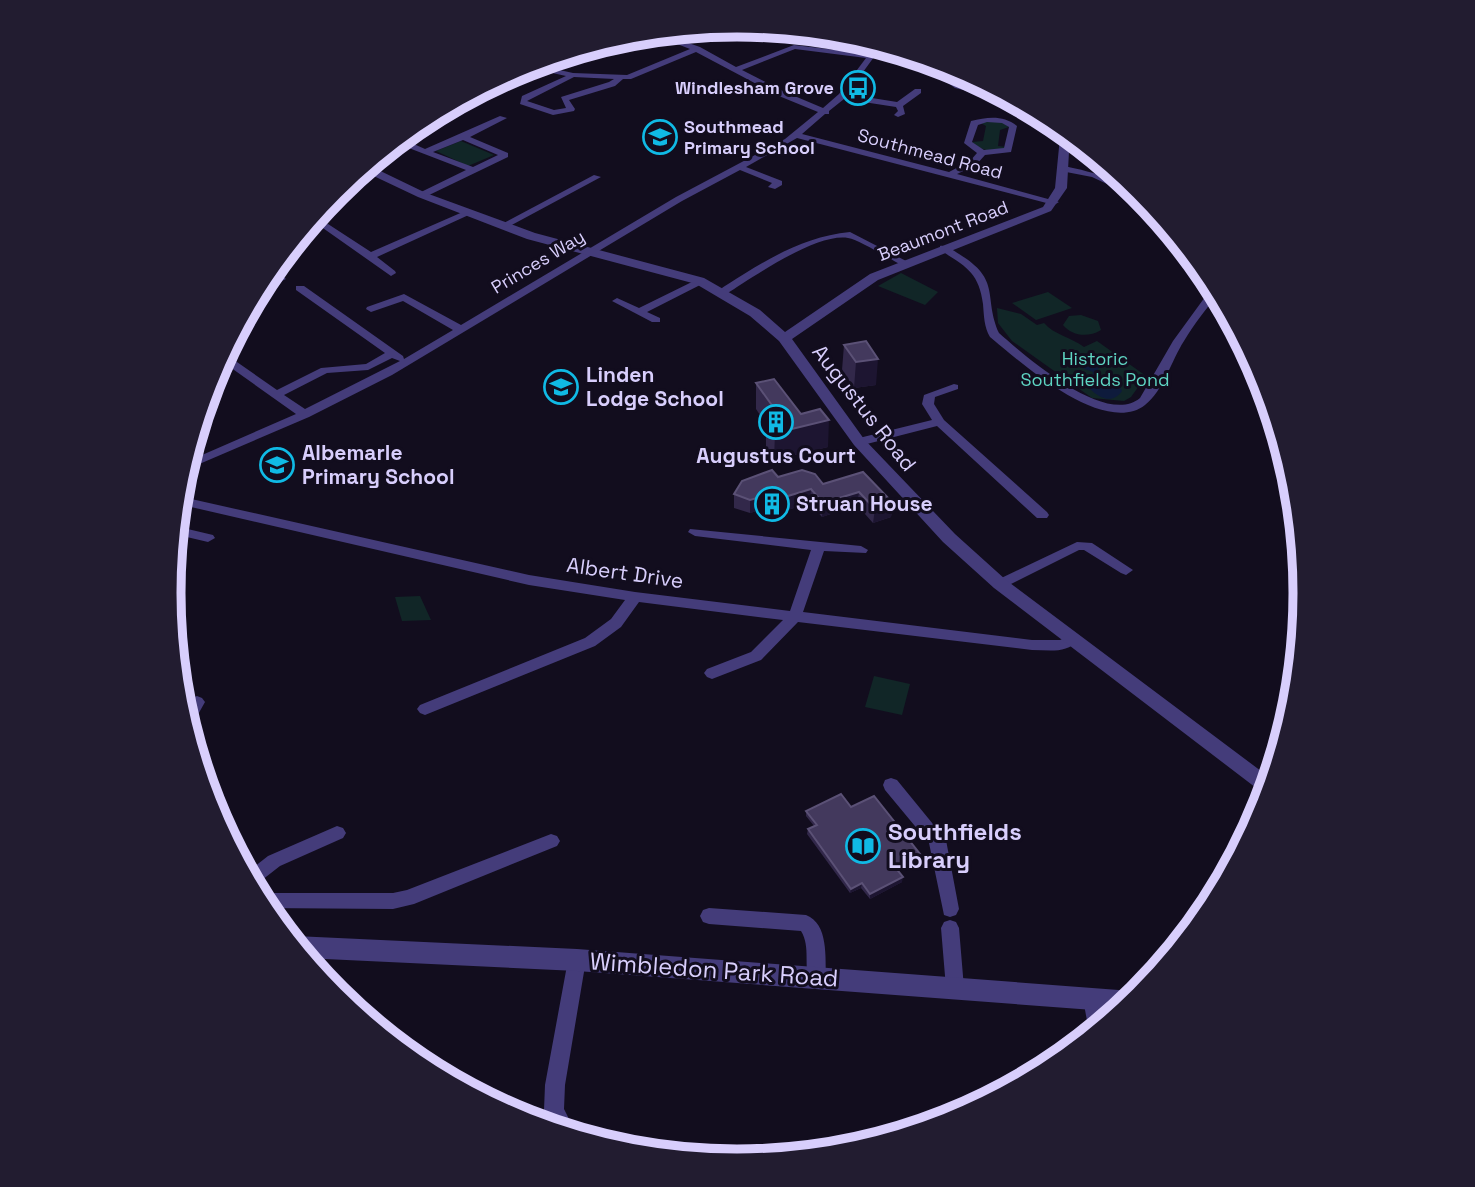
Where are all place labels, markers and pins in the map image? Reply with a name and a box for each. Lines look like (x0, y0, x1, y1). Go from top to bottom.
bus stop icon: Windlesham Grove (839, 69, 877, 107)
place label: Windlesham Grove (675, 76, 834, 99)
place label: Southmead Primary School (684, 115, 815, 159)
school or university icon: Southmead Primary School (641, 118, 679, 156)
place label: Linden Lodge School (586, 361, 724, 412)
school or university icon: Linden Lodge School (542, 368, 580, 406)
building icon: Augustus Court (757, 403, 795, 441)
place label: Albemarle Primary School (302, 439, 455, 490)
place label: Augustus Court (696, 442, 856, 469)
school or university icon: Albemarle Primary School (258, 446, 296, 484)
building icon: Struan House (753, 485, 791, 523)
place label: Struan House (796, 490, 933, 517)
place label: Southfields Library (888, 816, 1022, 875)
library icon: Southfields Library (844, 827, 882, 865)

